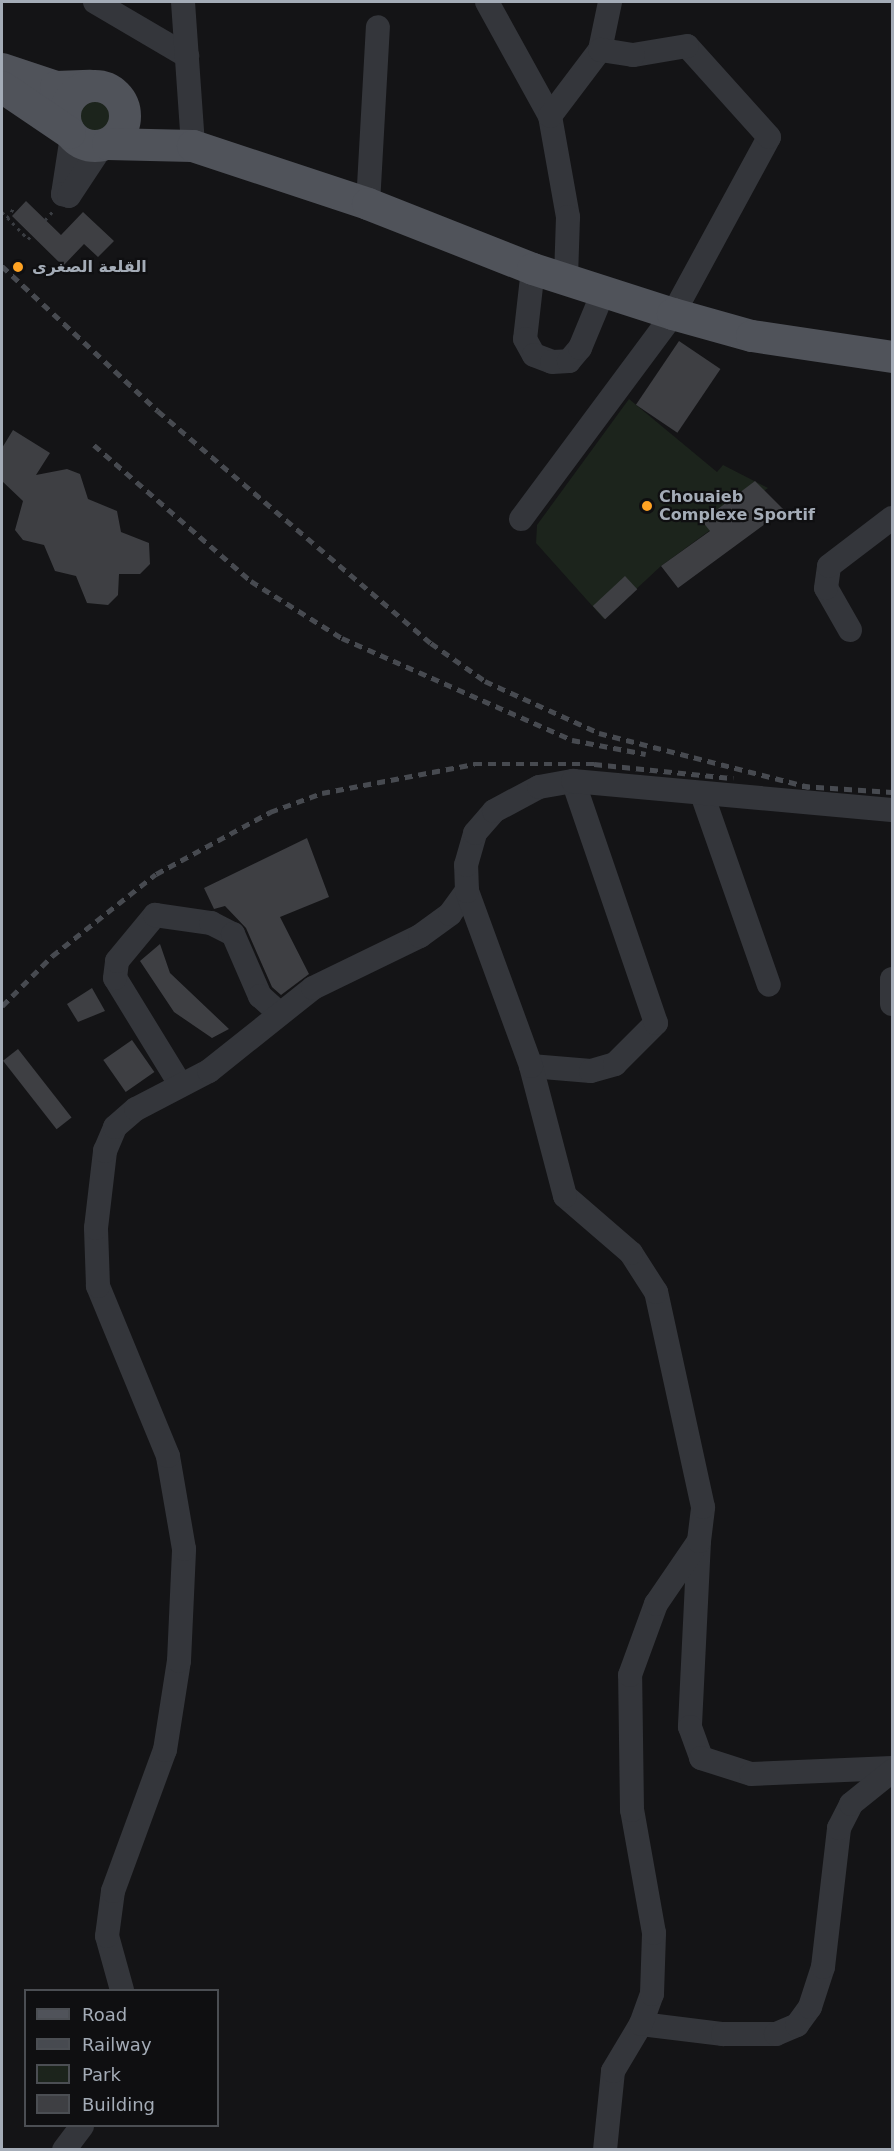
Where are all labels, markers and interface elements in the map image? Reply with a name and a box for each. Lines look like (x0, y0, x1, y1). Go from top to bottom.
place label: القلعة الصغرى (32, 257, 147, 277)
marker: القلعة الصغرى (9, 258, 27, 276)
place label: Chouaieb Complexe Sportif (659, 487, 815, 525)
marker: Chouaieb Complexe Sportif (640, 499, 654, 513)
legend (24, 1989, 219, 2127)
text: Road (82, 2004, 127, 2025)
text: Railway (82, 2034, 152, 2055)
text: Park (82, 2064, 121, 2085)
text: Building (82, 2094, 155, 2115)

